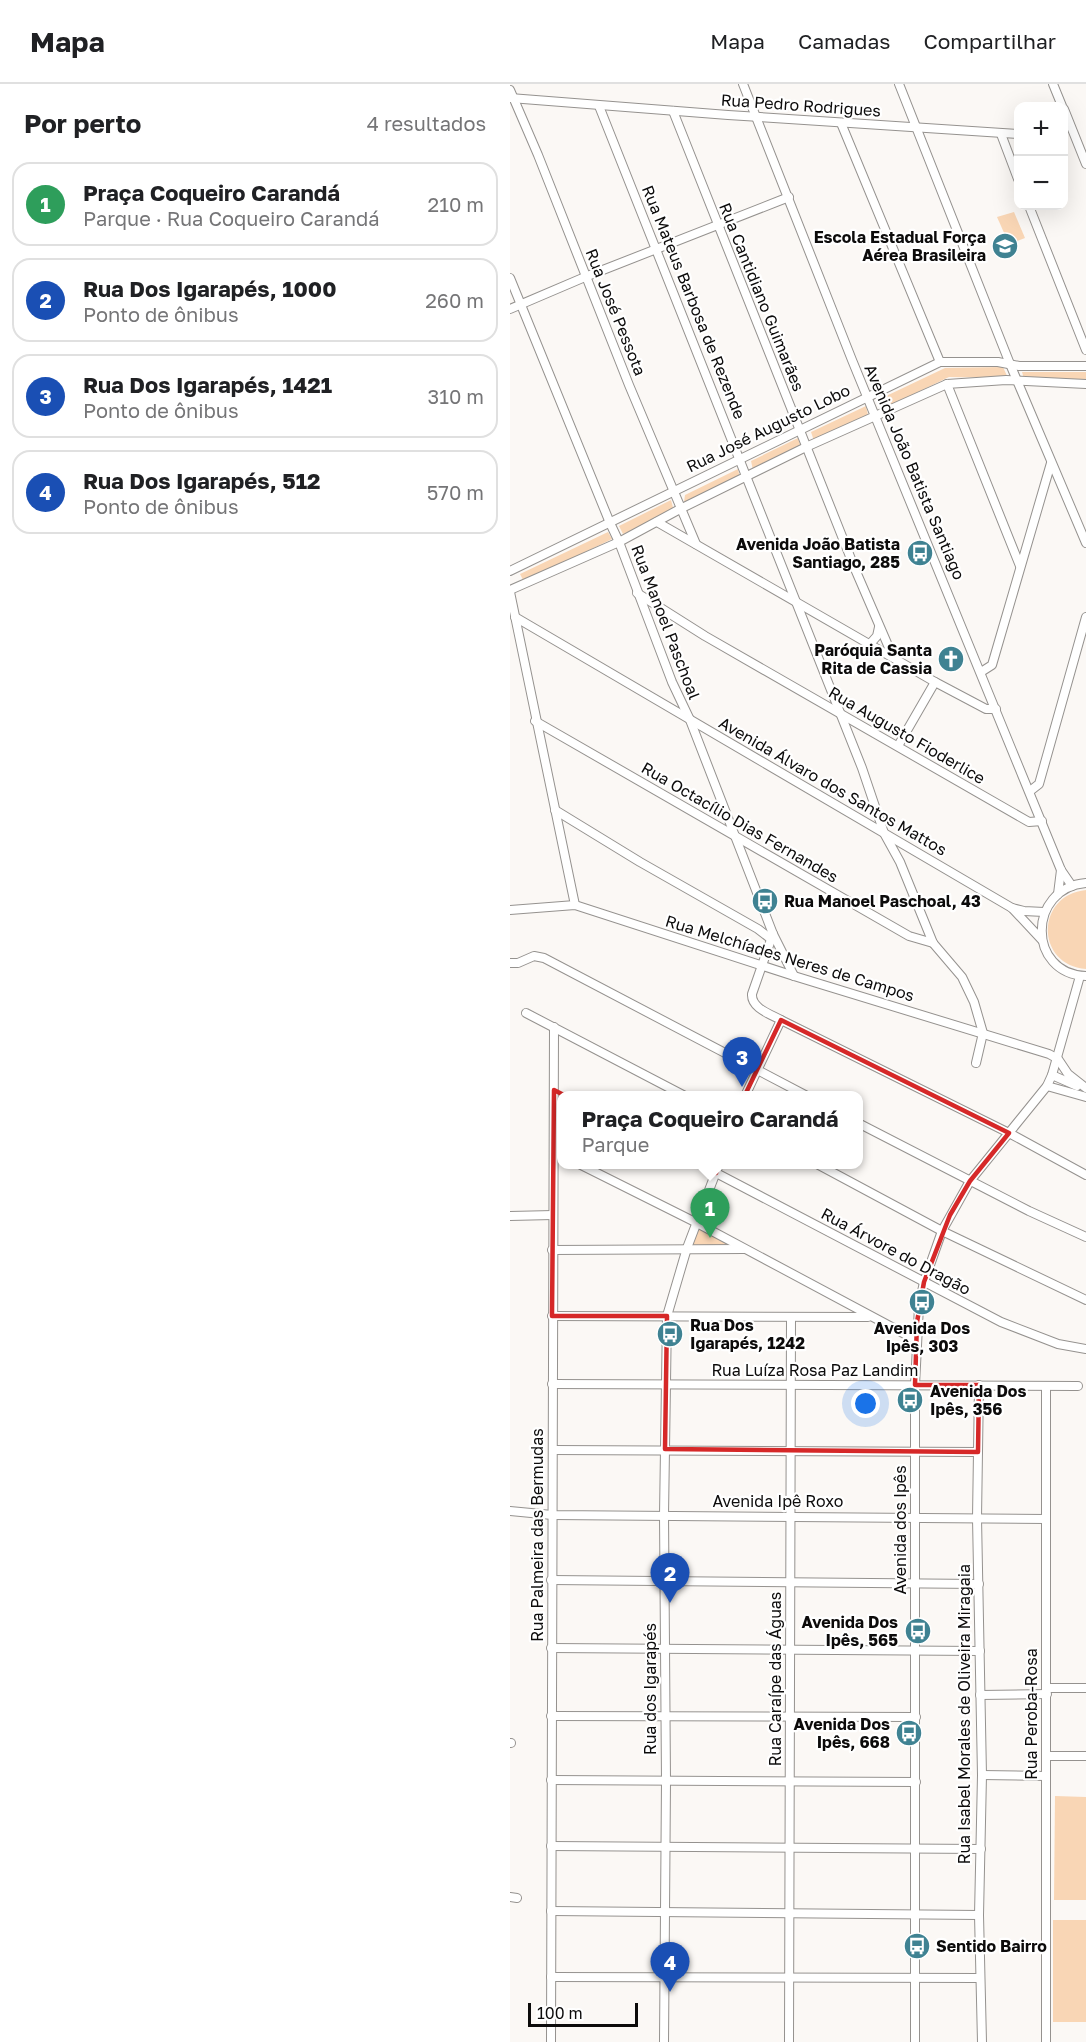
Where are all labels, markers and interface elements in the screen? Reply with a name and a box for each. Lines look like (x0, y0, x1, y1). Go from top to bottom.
text: Mapa (30, 25, 105, 58)
text: Mapa (710, 28, 765, 54)
text: Camadas (798, 28, 890, 54)
text: Compartilhar (923, 28, 1056, 54)
street label: Rua Pedro Rodrigues (720, 89, 882, 121)
map controls (1014, 102, 1068, 210)
button: + (1014, 102, 1068, 156)
text: Por perto (24, 108, 141, 139)
text: 4 resultados (367, 111, 486, 135)
button: − (1014, 156, 1068, 210)
text: Praça Coqueiro Carandá (83, 179, 340, 206)
street label: Rua Mateus Barbosa de Rezende (638, 182, 750, 422)
text: 1 (40, 192, 51, 216)
text: 210 m (428, 192, 484, 216)
street label: Rua Cantidiano Guimarães (715, 200, 809, 394)
text: Parque · Rua Coqueiro Carandá (83, 206, 380, 230)
place label: Escola Estadual Força Aérea Brasileira (814, 227, 986, 265)
school or university icon: Escola Estadual Força Aérea Brasileira (990, 231, 1020, 261)
street label: Rua José Pessota (581, 246, 651, 378)
text: Rua Dos Igarapés, 1000 (83, 275, 336, 302)
text: 2 (39, 288, 52, 312)
text: 260 m (425, 288, 484, 312)
text: Ponto de ônibus (83, 302, 239, 326)
street label: Avenida João Batista Santiago (860, 361, 970, 583)
text: Rua Dos Igarapés, 1421 (83, 371, 332, 398)
street label: Rua José Augusto Lobo (683, 380, 853, 476)
text: 3 (39, 384, 52, 408)
text: 310 m (428, 384, 484, 408)
text: Ponto de ônibus (83, 398, 239, 422)
text: Rua Dos Igarapés, 512 (83, 467, 320, 494)
text: 4 (39, 480, 52, 504)
text: 570 m (427, 480, 484, 504)
text: Ponto de ônibus (83, 494, 239, 518)
place label: Avenida João Batista Santiago, 285 (736, 534, 900, 572)
bus stop icon: Avenida João Batista Santiago, 285 (905, 538, 935, 568)
street label: Rua Manoel Paschoal (627, 542, 705, 702)
place label: Paróquia Santa Rita de Cassia (814, 640, 932, 678)
church icon: Paróquia Santa Rita de Cassia (936, 644, 966, 674)
street label: Rua Augusto Fioderlice (825, 682, 989, 788)
street label: Avenida Álvaro dos Santos Mattos (715, 712, 951, 860)
street label: Rua Octacílio Dias Fernandes (638, 757, 842, 887)
bus stop icon: Rua Manoel Paschoal, 43 (750, 886, 780, 916)
place label: Rua Manoel Paschoal, 43 (784, 891, 981, 911)
street label: Rua Melchíades Neres de Campos (663, 911, 917, 1005)
pin: 3 (722, 1038, 762, 1087)
popup (557, 1091, 863, 1169)
text: Praça Coqueiro Carandá (581, 1105, 839, 1132)
text: Parque (581, 1132, 649, 1156)
pin: 1 (690, 1188, 730, 1238)
street label: Rua Árvore do Dragão (818, 1203, 974, 1299)
bus stop icon: Avenida Dos Ipês, 303 (907, 1287, 937, 1317)
place label: Rua Dos Igarapés, 1242 (690, 1315, 805, 1353)
place label: Avenida Dos Ipês, 303 (874, 1318, 970, 1356)
bus stop icon: Rua Dos Igarapés, 1242 (655, 1319, 685, 1349)
street label: Rua Luíza Rosa Paz Landim (711, 1360, 919, 1380)
place label: Avenida Dos Ipês, 356 (930, 1381, 1026, 1419)
bus stop icon: Avenida Dos Ipês, 356 (895, 1385, 925, 1415)
your location (851, 1389, 880, 1418)
street label: Rua Palmeira das Bermudas (527, 1428, 547, 1642)
street label: Avenida dos Ipês (890, 1465, 910, 1595)
street label: Avenida Ipê Roxo (713, 1491, 843, 1511)
pin: 2 (650, 1554, 690, 1603)
street label: Rua Isabel Morales de Oliveira Miragaia (954, 1564, 974, 1864)
street label: Rua Caraípe das Águas (765, 1592, 785, 1766)
place label: Avenida Dos Ipês, 565 (802, 1612, 898, 1650)
bus stop icon: Avenida Dos Ipês, 565 (903, 1616, 933, 1646)
street label: Rua dos Igarapés (640, 1623, 660, 1755)
street label: Rua Peroba-Rosa (1021, 1648, 1041, 1780)
place label: Avenida Dos Ipês, 668 (794, 1714, 890, 1752)
bus stop icon: Avenida Dos Ipês, 668 (894, 1718, 924, 1748)
bus stop icon: Sentido Bairro (902, 1931, 932, 1961)
place label: Sentido Bairro (936, 1936, 1047, 1956)
pin: 4 (650, 1942, 690, 1992)
scale bar (528, 2000, 638, 2028)
text: 100 m (537, 2003, 583, 2023)

